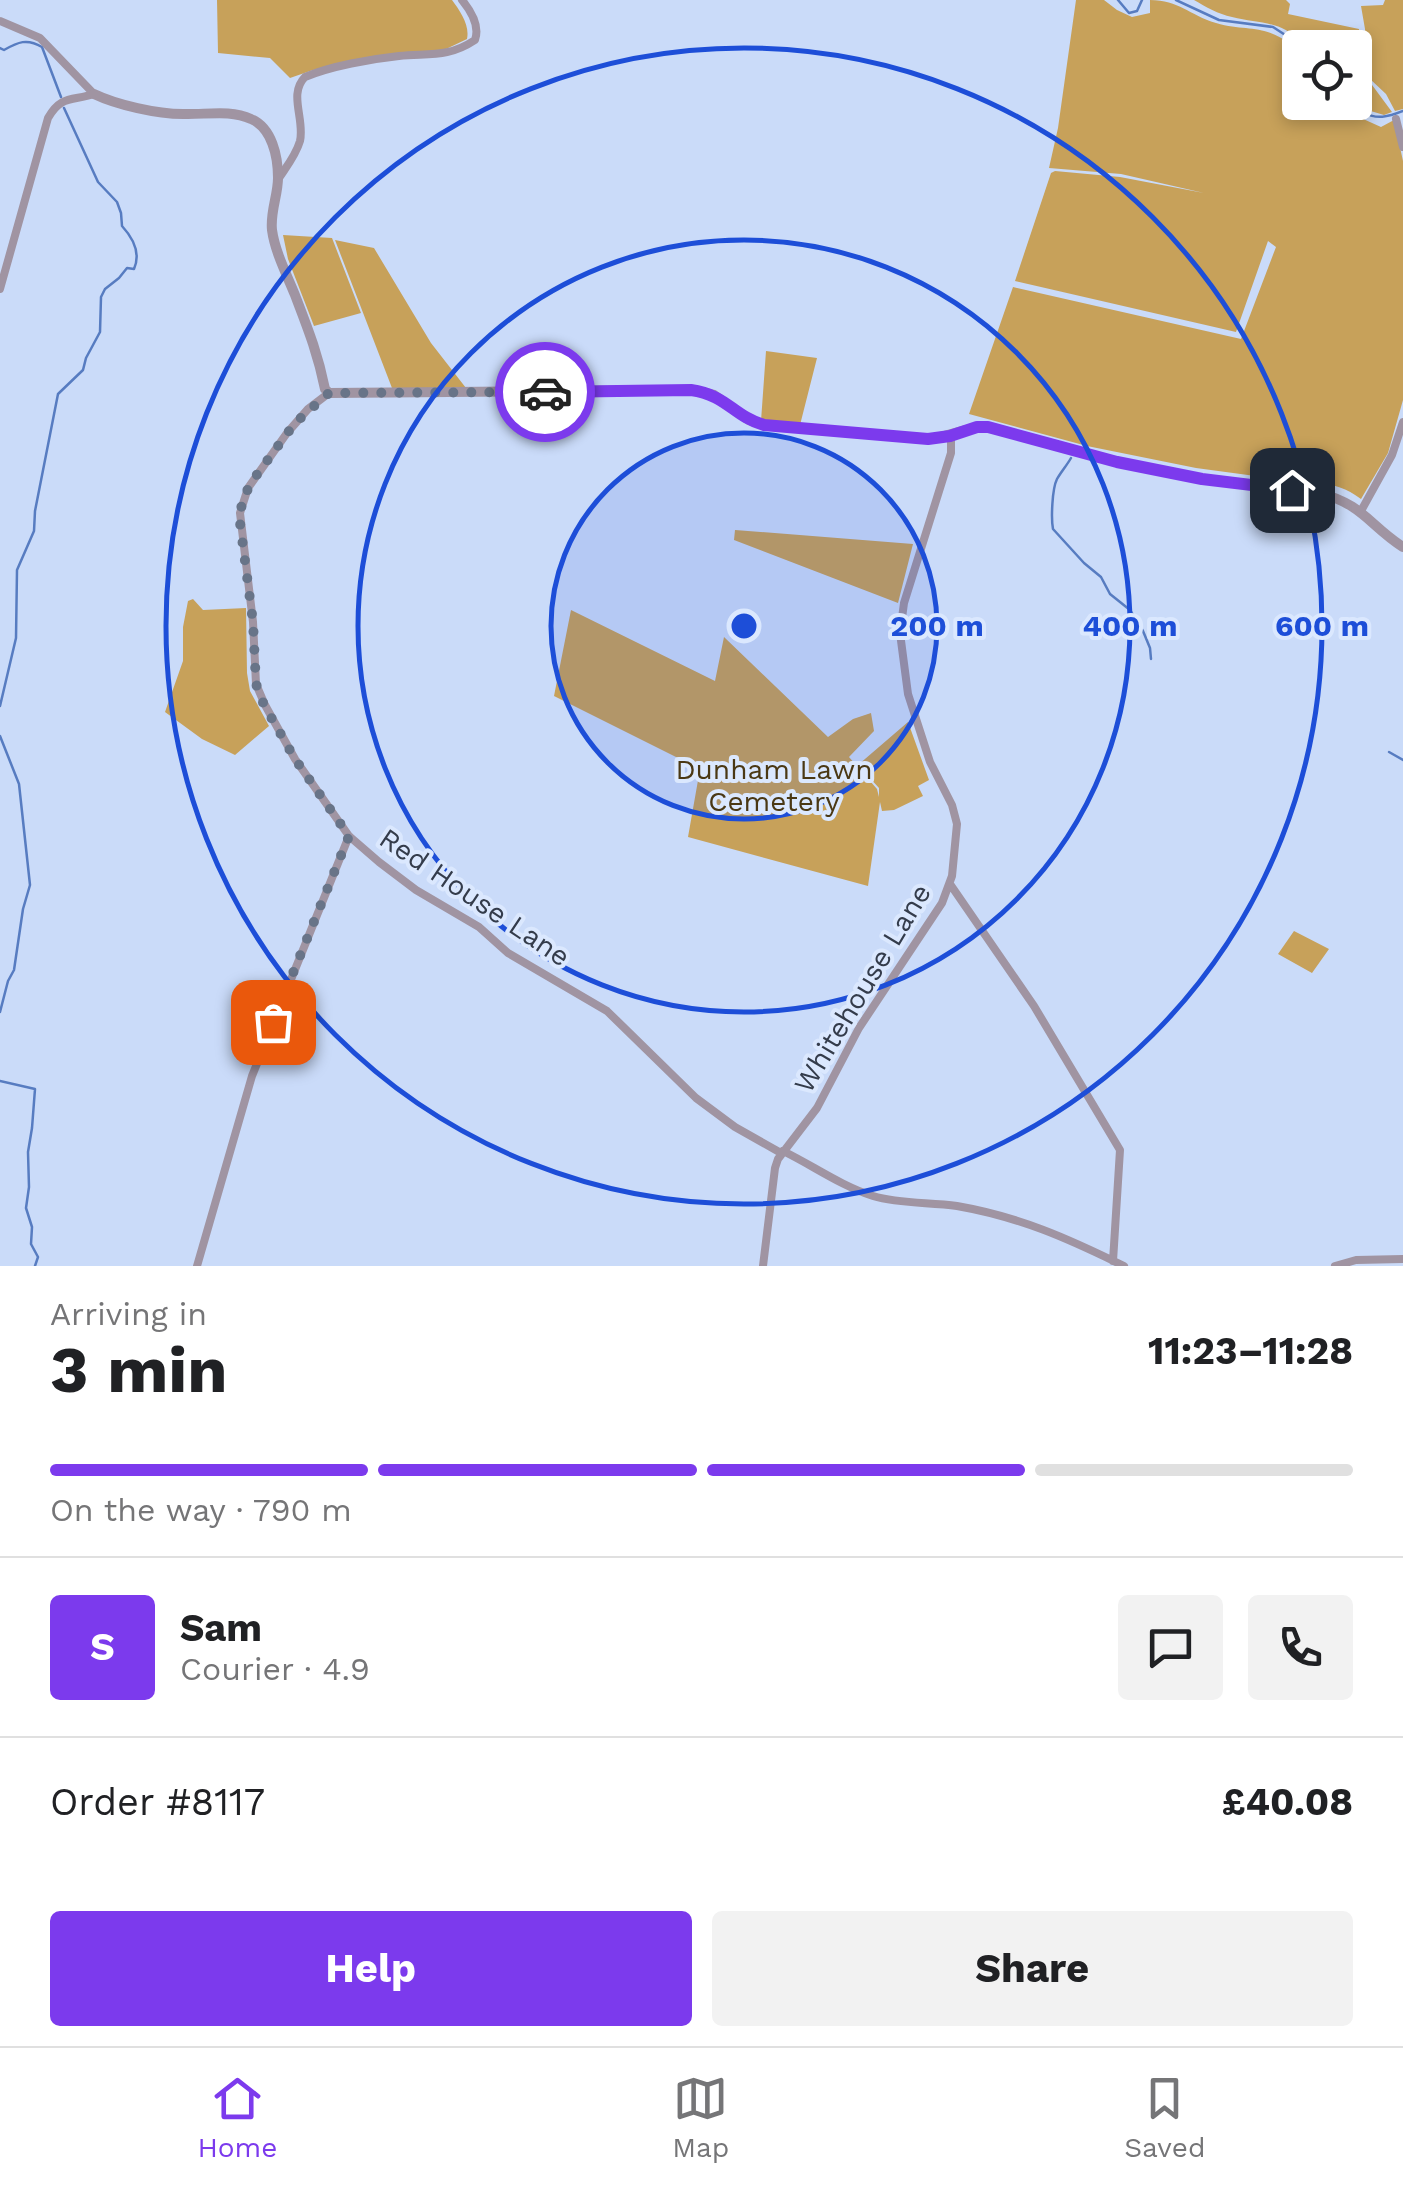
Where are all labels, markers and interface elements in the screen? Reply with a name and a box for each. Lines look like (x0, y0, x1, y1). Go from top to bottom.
map controls (1282, 30, 1372, 120)
button: locate (1282, 30, 1372, 120)
courier (495, 342, 595, 442)
icon: car (518, 365, 573, 420)
pin (1250, 448, 1335, 533)
icon: home (1265, 463, 1320, 518)
centre of rings (726, 608, 762, 644)
text: 200 m (890, 608, 984, 643)
text: 400 m (1083, 608, 1177, 643)
text: 600 m (1275, 608, 1369, 643)
park label: Dunham Lawn Cemetery (675, 753, 873, 818)
street label: Red House Lane (373, 822, 576, 973)
street label: Whitehouse Lane (787, 878, 938, 1099)
pin (231, 980, 316, 1065)
icon: bag (246, 995, 301, 1050)
text: Arriving in (50, 1295, 207, 1333)
text: 11:23–11:28 (1148, 1329, 1353, 1373)
text: 3 min (50, 1332, 228, 1408)
text: On the way · 790 m (50, 1491, 352, 1529)
button: chat (1118, 1595, 1223, 1700)
button: phone (1248, 1595, 1353, 1700)
text: Sam (180, 1606, 262, 1650)
text: S (90, 1625, 115, 1669)
text: Courier · 4.9 (180, 1650, 370, 1688)
text: Order #8117 (50, 1780, 265, 1824)
text: £40.08 (1222, 1780, 1353, 1824)
button: Help (50, 1911, 692, 2026)
button: Share (712, 1911, 1353, 2026)
tab: Home (197, 2071, 277, 2164)
tab: Map (672, 2071, 729, 2164)
tab: Saved (1124, 2071, 1206, 2164)

